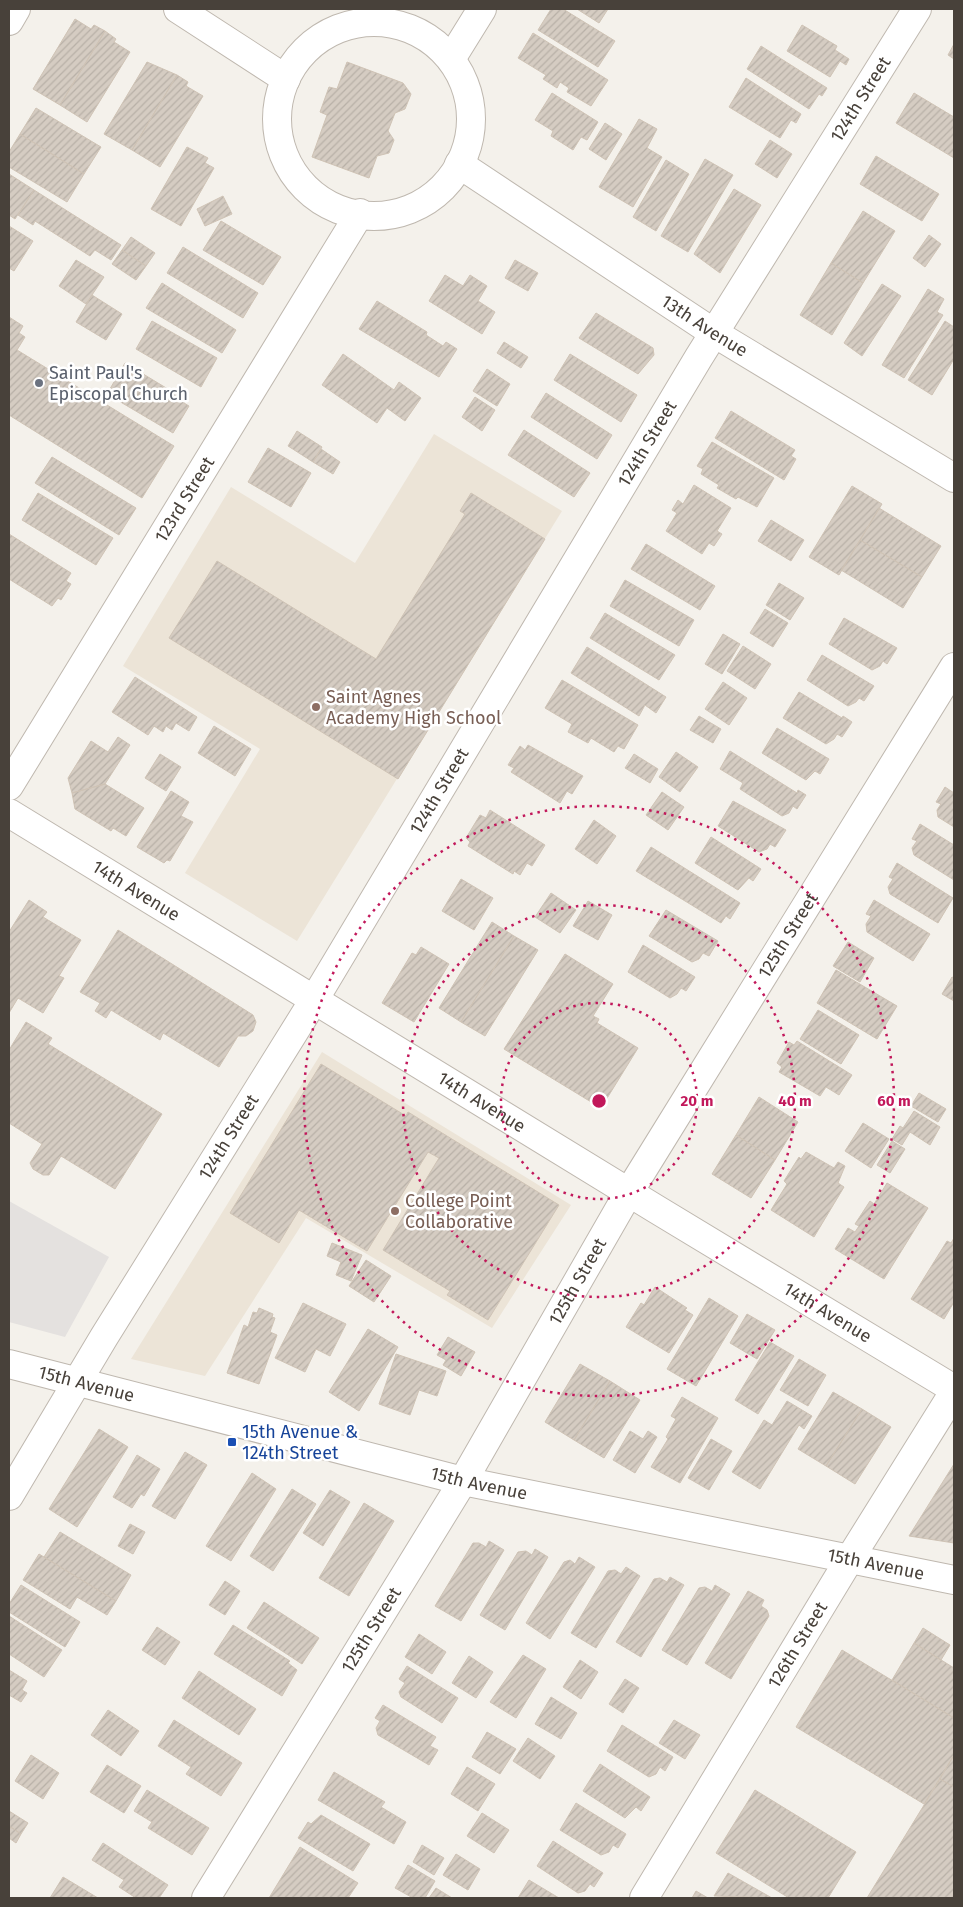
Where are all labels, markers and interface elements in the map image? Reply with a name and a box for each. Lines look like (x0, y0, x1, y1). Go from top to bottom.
street label: 124th Street (826, 52, 896, 146)
street label: 13th Avenue (657, 290, 752, 362)
place label: Saint Paul's Episcopal Church (49, 362, 188, 405)
marker: Saint Paul's Episcopal Church (33, 377, 45, 389)
street label: 124th Street (613, 396, 682, 490)
street label: 123rd Street (150, 452, 219, 546)
place label: Saint Agnes Academy High School (326, 686, 501, 729)
marker: Saint Agnes Academy High School (310, 701, 322, 713)
street label: 124th Street (405, 743, 474, 838)
street label: 14th Avenue (88, 856, 184, 926)
street label: 125th Street (753, 888, 823, 982)
street label: 14th Avenue (434, 1067, 529, 1137)
street label: 124th Street (194, 1090, 264, 1184)
centre of rings (590, 1092, 608, 1110)
text: 20 m (681, 1092, 713, 1110)
text: 40 m (778, 1092, 812, 1110)
text: 60 m (877, 1092, 911, 1110)
place label: College Point Collaborative (405, 1190, 513, 1233)
marker: College Point Collaborative (389, 1205, 401, 1217)
street label: 125th Street (544, 1234, 611, 1329)
street label: 14th Avenue (779, 1278, 876, 1348)
street label: 15th Avenue (36, 1361, 137, 1407)
place label: 15th Avenue & 124th Street (242, 1421, 358, 1464)
marker: 15th Avenue & 124th Street (226, 1436, 238, 1448)
street label: 15th Avenue (428, 1462, 529, 1505)
street label: 15th Avenue (825, 1544, 926, 1585)
street label: 125th Street (337, 1583, 406, 1677)
street label: 126th Street (763, 1597, 832, 1692)

